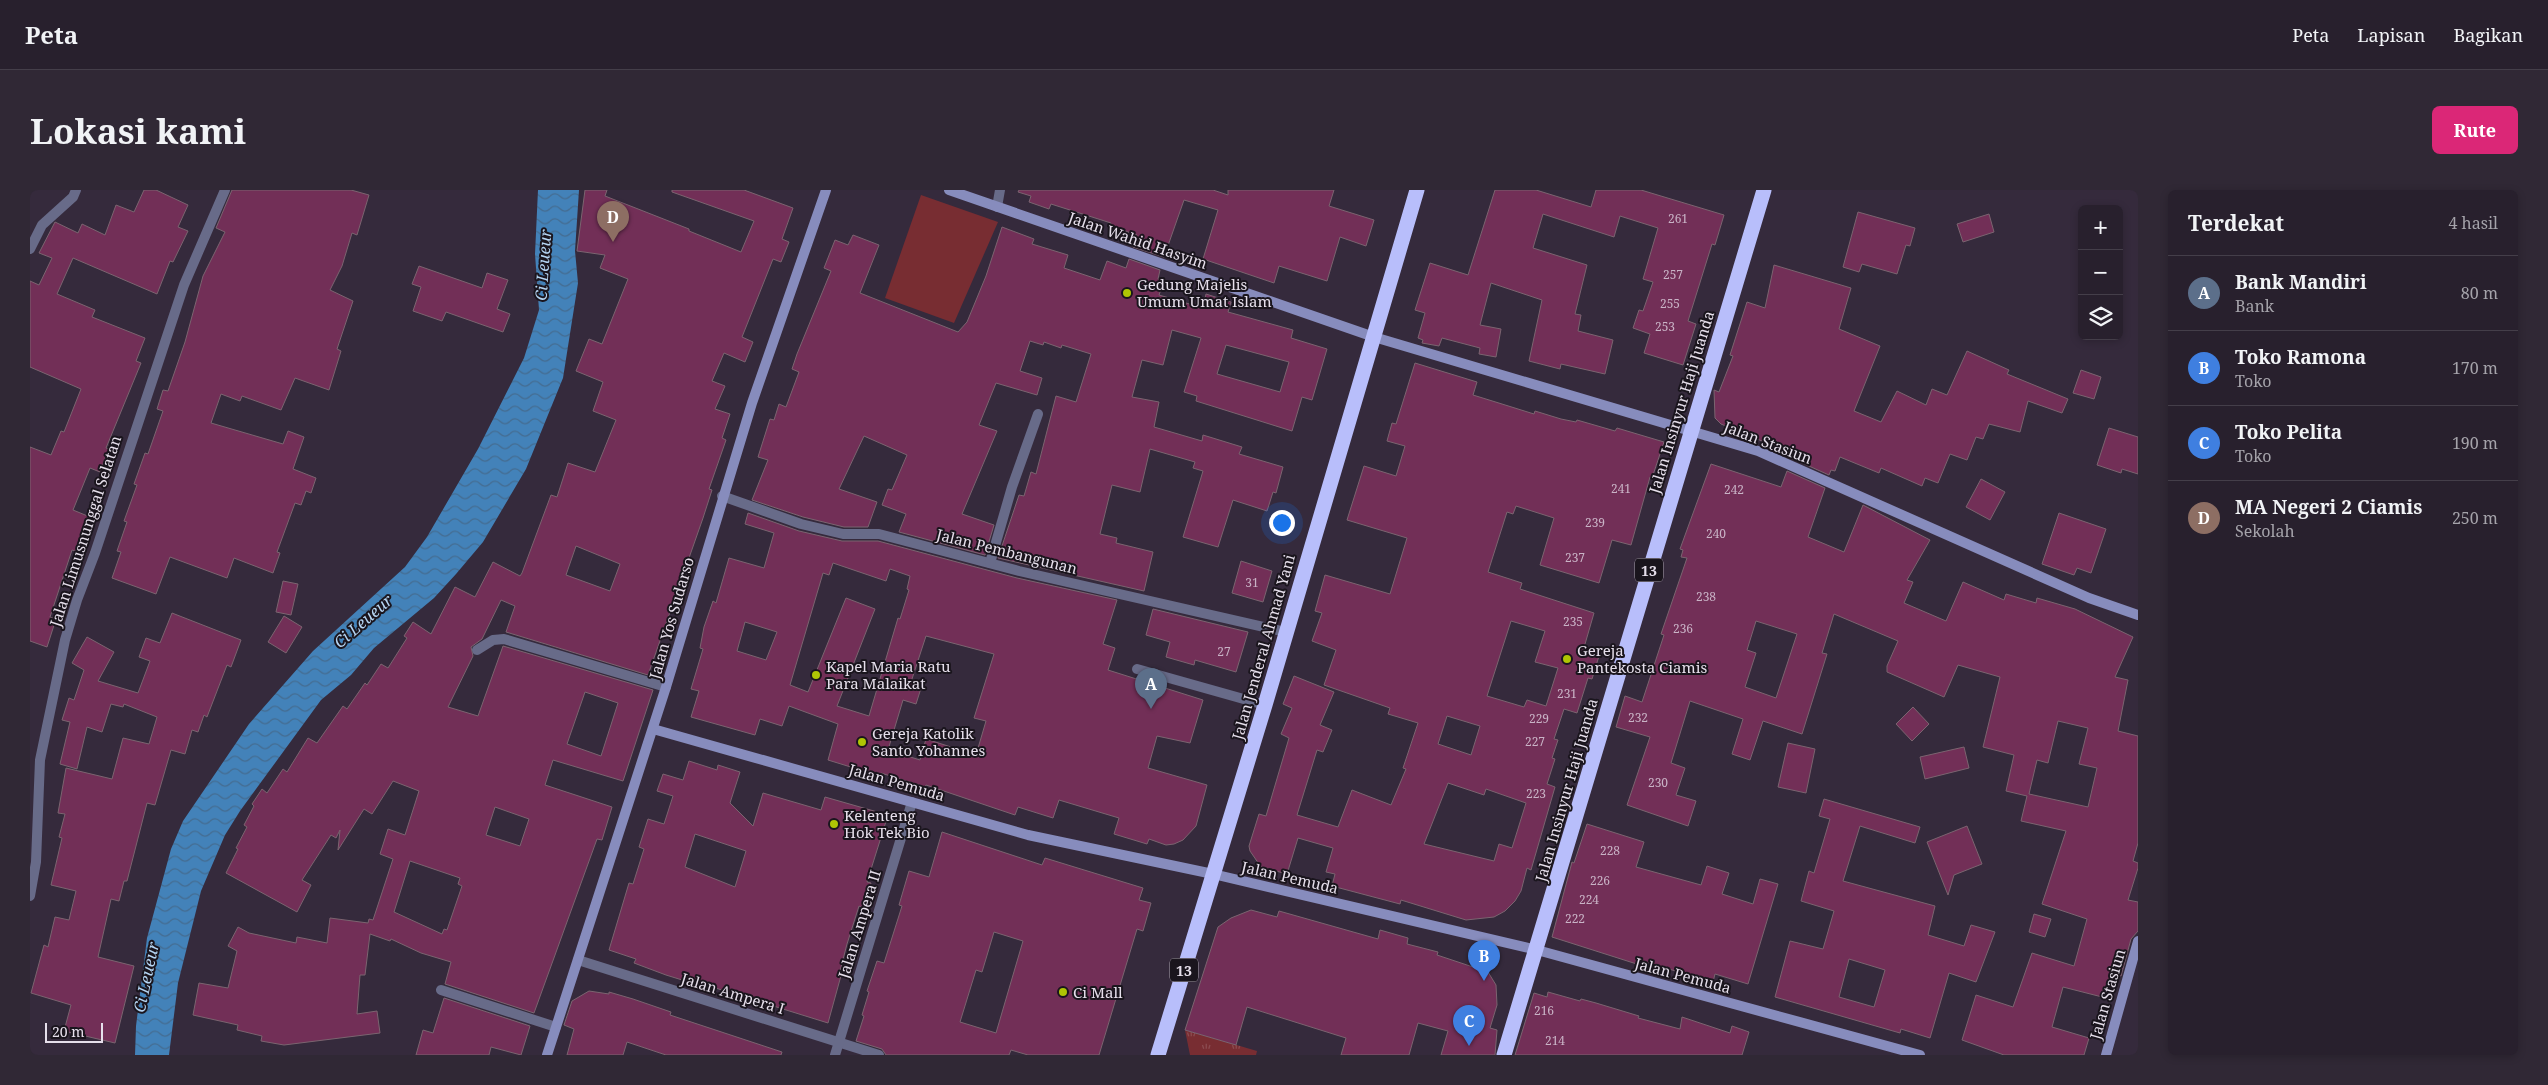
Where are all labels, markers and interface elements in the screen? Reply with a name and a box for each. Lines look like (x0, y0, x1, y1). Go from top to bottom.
text: Peta (25, 18, 78, 51)
text: Peta (2292, 23, 2329, 47)
text: Lapisan (2357, 23, 2425, 47)
text: Bagikan (2453, 23, 2523, 47)
button: Rute (2432, 106, 2518, 154)
text: Lokasi kami (30, 107, 246, 154)
pin: D (597, 201, 629, 242)
map controls (2078, 205, 2123, 340)
button: + (2078, 205, 2123, 250)
street label: Jalan Wahid Hasyim (1065, 207, 1210, 273)
text: Terdekat (2188, 209, 2284, 237)
house number: 261 (1668, 210, 1688, 227)
text: 4 hasil (2448, 212, 2498, 234)
water label: Ci Leueur (530, 228, 557, 301)
button: − (2078, 250, 2123, 295)
house number: 257 (1663, 266, 1683, 283)
text: Bank Mandiri (2235, 269, 2367, 295)
place label: Gedung Majelis Umum Umat Islam (1137, 274, 1272, 311)
text: A (2198, 282, 2210, 304)
text: 80 m (2461, 282, 2498, 304)
marker: Gedung Majelis Umum Umat Islam (1121, 287, 1133, 299)
house number: 255 (1660, 295, 1680, 312)
button: layers (2078, 295, 2123, 340)
text: Bank (2235, 295, 2274, 317)
street label: Jalan Insinyur Haji Juanda (1643, 308, 1718, 497)
house number: 253 (1655, 318, 1675, 335)
text: Toko Ramona (2235, 344, 2366, 370)
text: B (2199, 357, 2209, 379)
text: 170 m (2452, 357, 2498, 379)
text: Toko (2235, 370, 2272, 392)
street label: Jalan Stasiun (1720, 416, 1815, 468)
text: Toko Pelita (2235, 419, 2342, 445)
text: C (2199, 432, 2209, 454)
text: 190 m (2452, 432, 2498, 454)
street label: Jalan Limusnunggal Selatan (44, 433, 125, 630)
text: Toko (2235, 445, 2272, 467)
house number: 241 (1611, 480, 1631, 497)
house number: 242 (1724, 481, 1744, 498)
text: MA Negeri 2 Ciamis (2235, 494, 2422, 520)
text: D (2198, 507, 2210, 529)
text: 250 m (2452, 507, 2498, 529)
your location (1269, 510, 1295, 536)
house number: 239 (1585, 514, 1605, 531)
text: Sekolah (2235, 520, 2295, 542)
street label: Jalan Pembangunan (934, 524, 1080, 578)
house number: 240 (1706, 525, 1726, 542)
house number: 237 (1565, 549, 1585, 566)
street label: Jalan Jenderal Ahmad Yani (1227, 552, 1299, 743)
street label: Jalan Yos Sudarso (644, 555, 698, 682)
road number: 13 (1635, 558, 1663, 582)
house number: 31 (1245, 574, 1259, 591)
house number: 238 (1696, 588, 1716, 605)
water label: Ci Leueur (329, 589, 398, 653)
house number: 235 (1563, 613, 1583, 630)
house number: 236 (1673, 620, 1693, 637)
place label: Gereja Pantekosta Ciamis (1577, 640, 1707, 677)
house number: 27 (1217, 643, 1231, 660)
marker: Gereja Pantekosta Ciamis (1561, 653, 1573, 665)
place label: Kapel Maria Ratu Para Malaikat (826, 656, 951, 693)
pin: A (1135, 668, 1167, 709)
marker: Kapel Maria Ratu Para Malaikat (810, 669, 822, 681)
house number: 231 (1557, 685, 1577, 702)
street label: Jalan Insinyur Haji Juanda (1530, 696, 1602, 885)
house number: 232 (1628, 709, 1648, 726)
house number: 229 (1529, 710, 1549, 727)
place label: Gereja Katolik Santo Yohannes (872, 723, 985, 760)
house number: 227 (1525, 733, 1545, 750)
marker: Gereja Katolik Santo Yohannes (856, 736, 868, 748)
street label: Jalan Pemuda (846, 758, 947, 805)
house number: 230 (1648, 774, 1668, 791)
house number: 223 (1526, 785, 1546, 802)
place label: Kelenteng Hok Tek Bio (844, 805, 930, 842)
marker: Kelenteng Hok Tek Bio (828, 818, 840, 830)
house number: 228 (1600, 842, 1620, 859)
street label: Jalan Pemuda (1239, 856, 1340, 898)
street label: Jalan Ampera II (833, 867, 885, 982)
house number: 226 (1590, 872, 1610, 889)
house number: 224 (1579, 891, 1599, 908)
house number: 222 (1565, 910, 1585, 927)
water label: Ci Leueur (128, 939, 164, 1014)
pin: B (1468, 940, 1500, 981)
street label: Jalan Stasiun (2084, 946, 2130, 1042)
street label: Jalan Pemuda (1632, 952, 1733, 997)
road number: 13 (1170, 958, 1198, 982)
street label: Jalan Ampera I (678, 967, 787, 1018)
place label: Ci Mall (1073, 982, 1123, 1002)
marker: Ci Mall (1057, 986, 1069, 998)
house number: 216 (1534, 1002, 1554, 1019)
pin: C (1453, 1005, 1485, 1046)
scale bar (45, 1020, 102, 1043)
text: 20 m (52, 1022, 85, 1041)
house number: 214 (1545, 1032, 1565, 1049)

